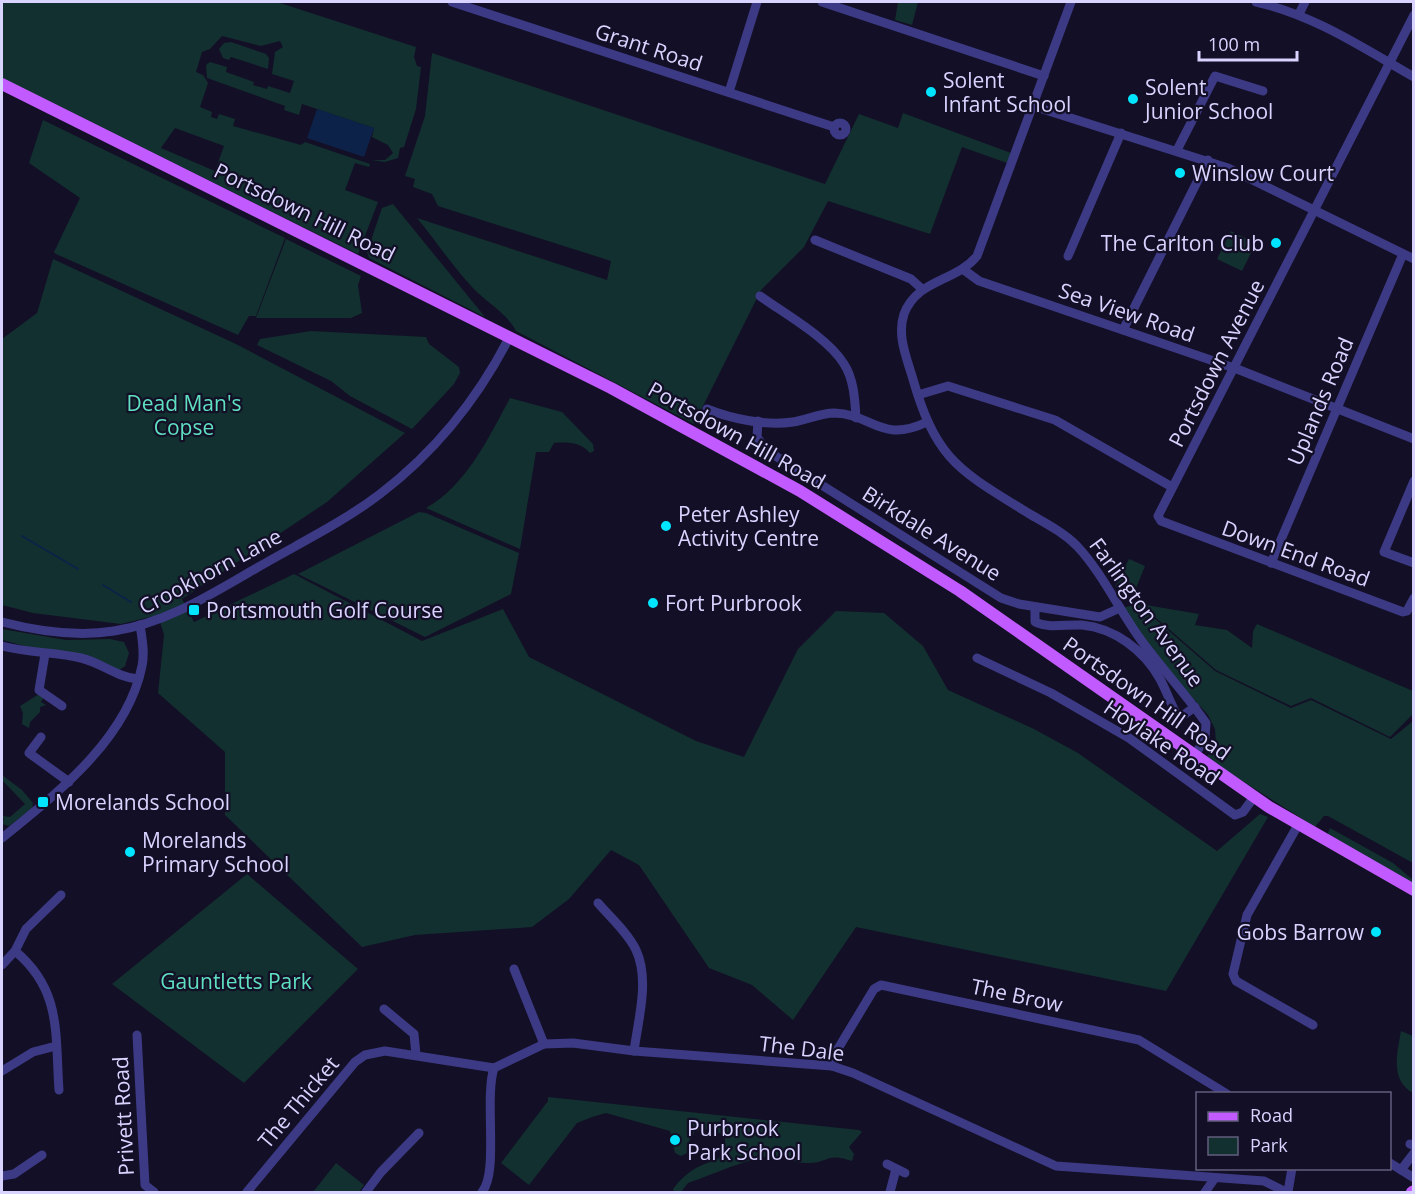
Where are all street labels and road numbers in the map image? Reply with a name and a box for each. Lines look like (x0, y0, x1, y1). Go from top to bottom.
street label: Grant Road (592, 16, 706, 78)
street label: Portsdown Hill Road (210, 156, 400, 268)
street label: Portsdown Avenue (1162, 274, 1270, 452)
street label: Sea View Road (1055, 276, 1199, 348)
street label: Uplands Road (1280, 333, 1360, 469)
street label: Portsdown Hill Road (643, 375, 831, 495)
street label: Birkdale Avenue (857, 479, 1007, 587)
street label: Down End Road (1218, 513, 1374, 593)
street label: Crookhorn Lane (134, 522, 286, 620)
street label: Farlington Avenue (1083, 532, 1211, 692)
street label: Portsdown Hill Road (1058, 630, 1236, 766)
street label: Hoylake Road (1099, 693, 1225, 791)
street label: The Brow (969, 972, 1066, 1018)
street label: The Dale (758, 1029, 846, 1067)
street label: The Thicket (251, 1050, 345, 1154)
street label: Privett Road (106, 1056, 140, 1176)

